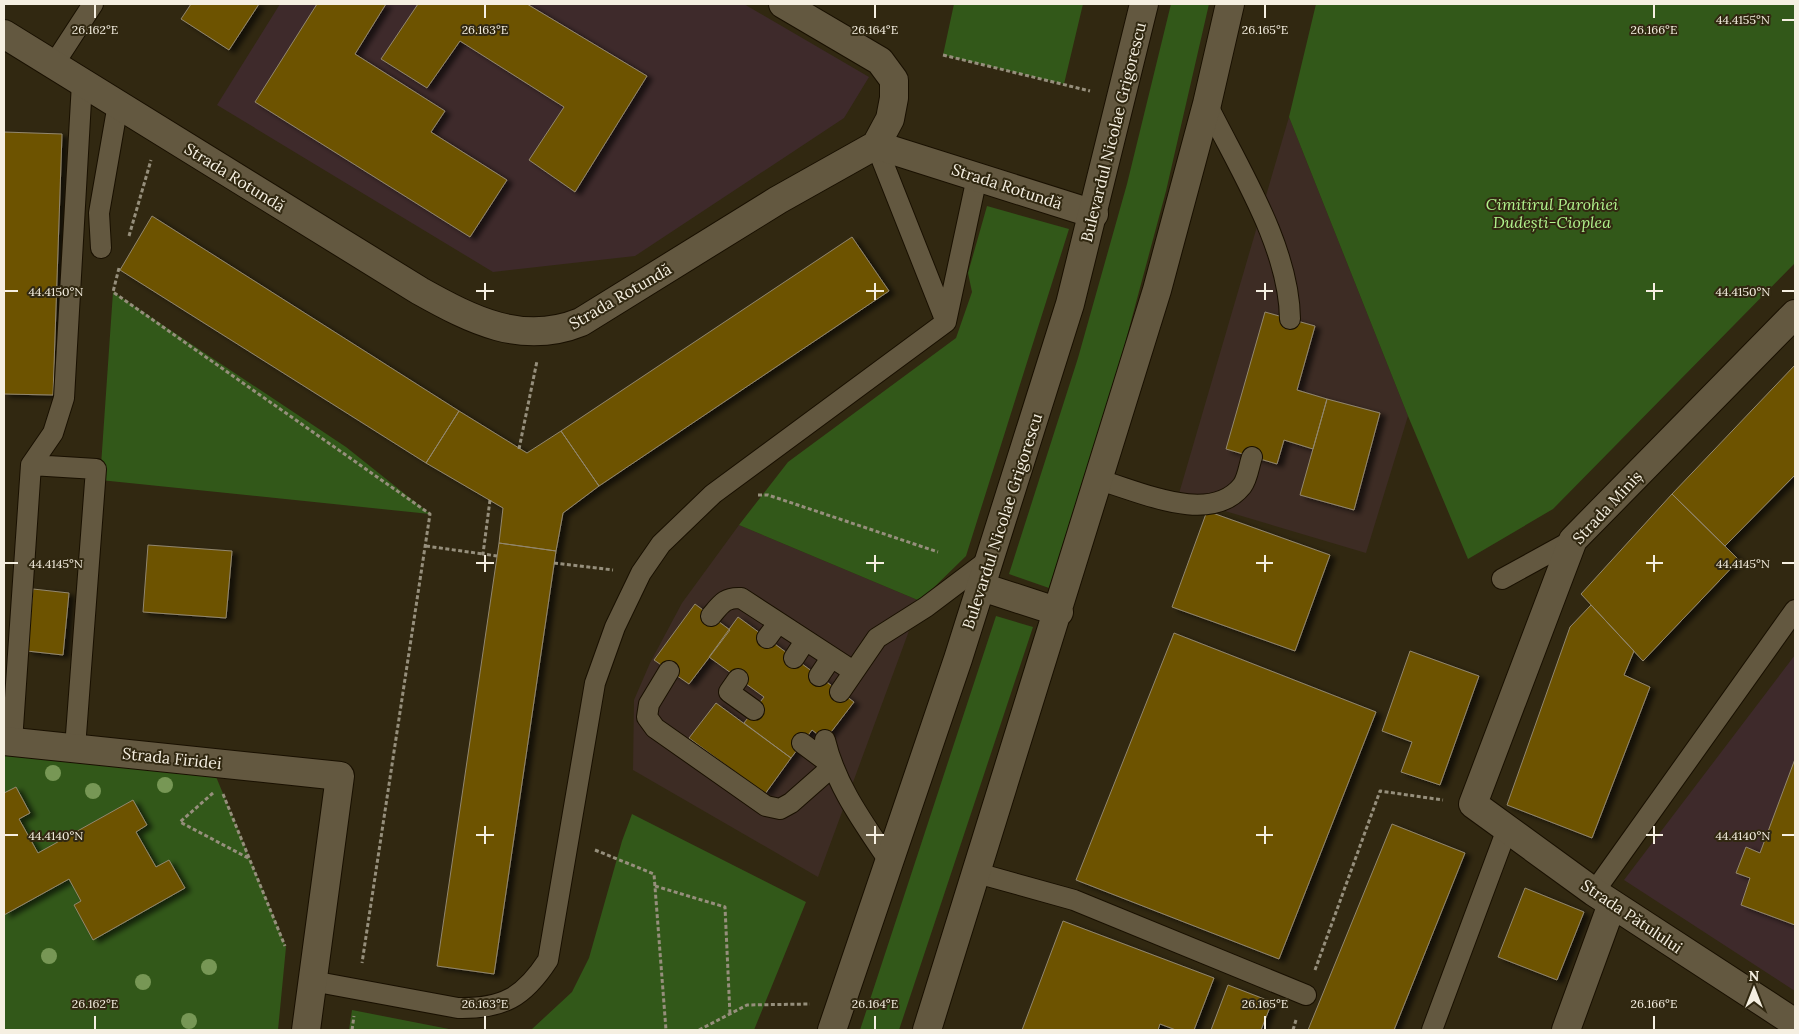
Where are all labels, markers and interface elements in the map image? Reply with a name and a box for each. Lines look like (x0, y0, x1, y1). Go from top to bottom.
text: 44.4155°N (1716, 12, 1770, 27)
street label: Bulevardul Nicolae Grigorescu (1076, 20, 1150, 244)
text: 26.162°E (72, 22, 118, 37)
text: 26.163°E (462, 22, 508, 37)
text: 26.164°E (852, 22, 898, 37)
text: 26.165°E (1242, 22, 1288, 37)
text: 26.166°E (1631, 22, 1677, 37)
street label: Strada Rotundă (181, 138, 289, 216)
street label: Strada Rotundă (949, 159, 1065, 213)
park label: Cimitirul Parohiei Dudești-Cioplea (1486, 194, 1618, 232)
street label: Strada Rotundă (565, 259, 675, 333)
text: 44.4150°N (29, 284, 83, 299)
text: 44.4150°N (1716, 284, 1770, 299)
street label: Bulevardul Nicolae Grigorescu (958, 410, 1047, 631)
street label: Strada Miniș (1568, 466, 1646, 548)
text: 44.4145°N (29, 556, 83, 571)
text: 44.4145°N (1716, 556, 1770, 571)
street label: Strada Firidei (121, 743, 223, 773)
text: 44.4140°N (29, 828, 83, 843)
text: 44.4140°N (1716, 828, 1770, 843)
street label: Strada Pătulului (1577, 875, 1687, 957)
north arrow (1729, 964, 1779, 1014)
text: N (1749, 967, 1760, 985)
text: 26.162°E (72, 996, 118, 1011)
text: 26.163°E (462, 996, 508, 1011)
text: 26.164°E (852, 996, 898, 1011)
text: 26.165°E (1242, 996, 1288, 1011)
text: 26.166°E (1631, 996, 1677, 1011)

